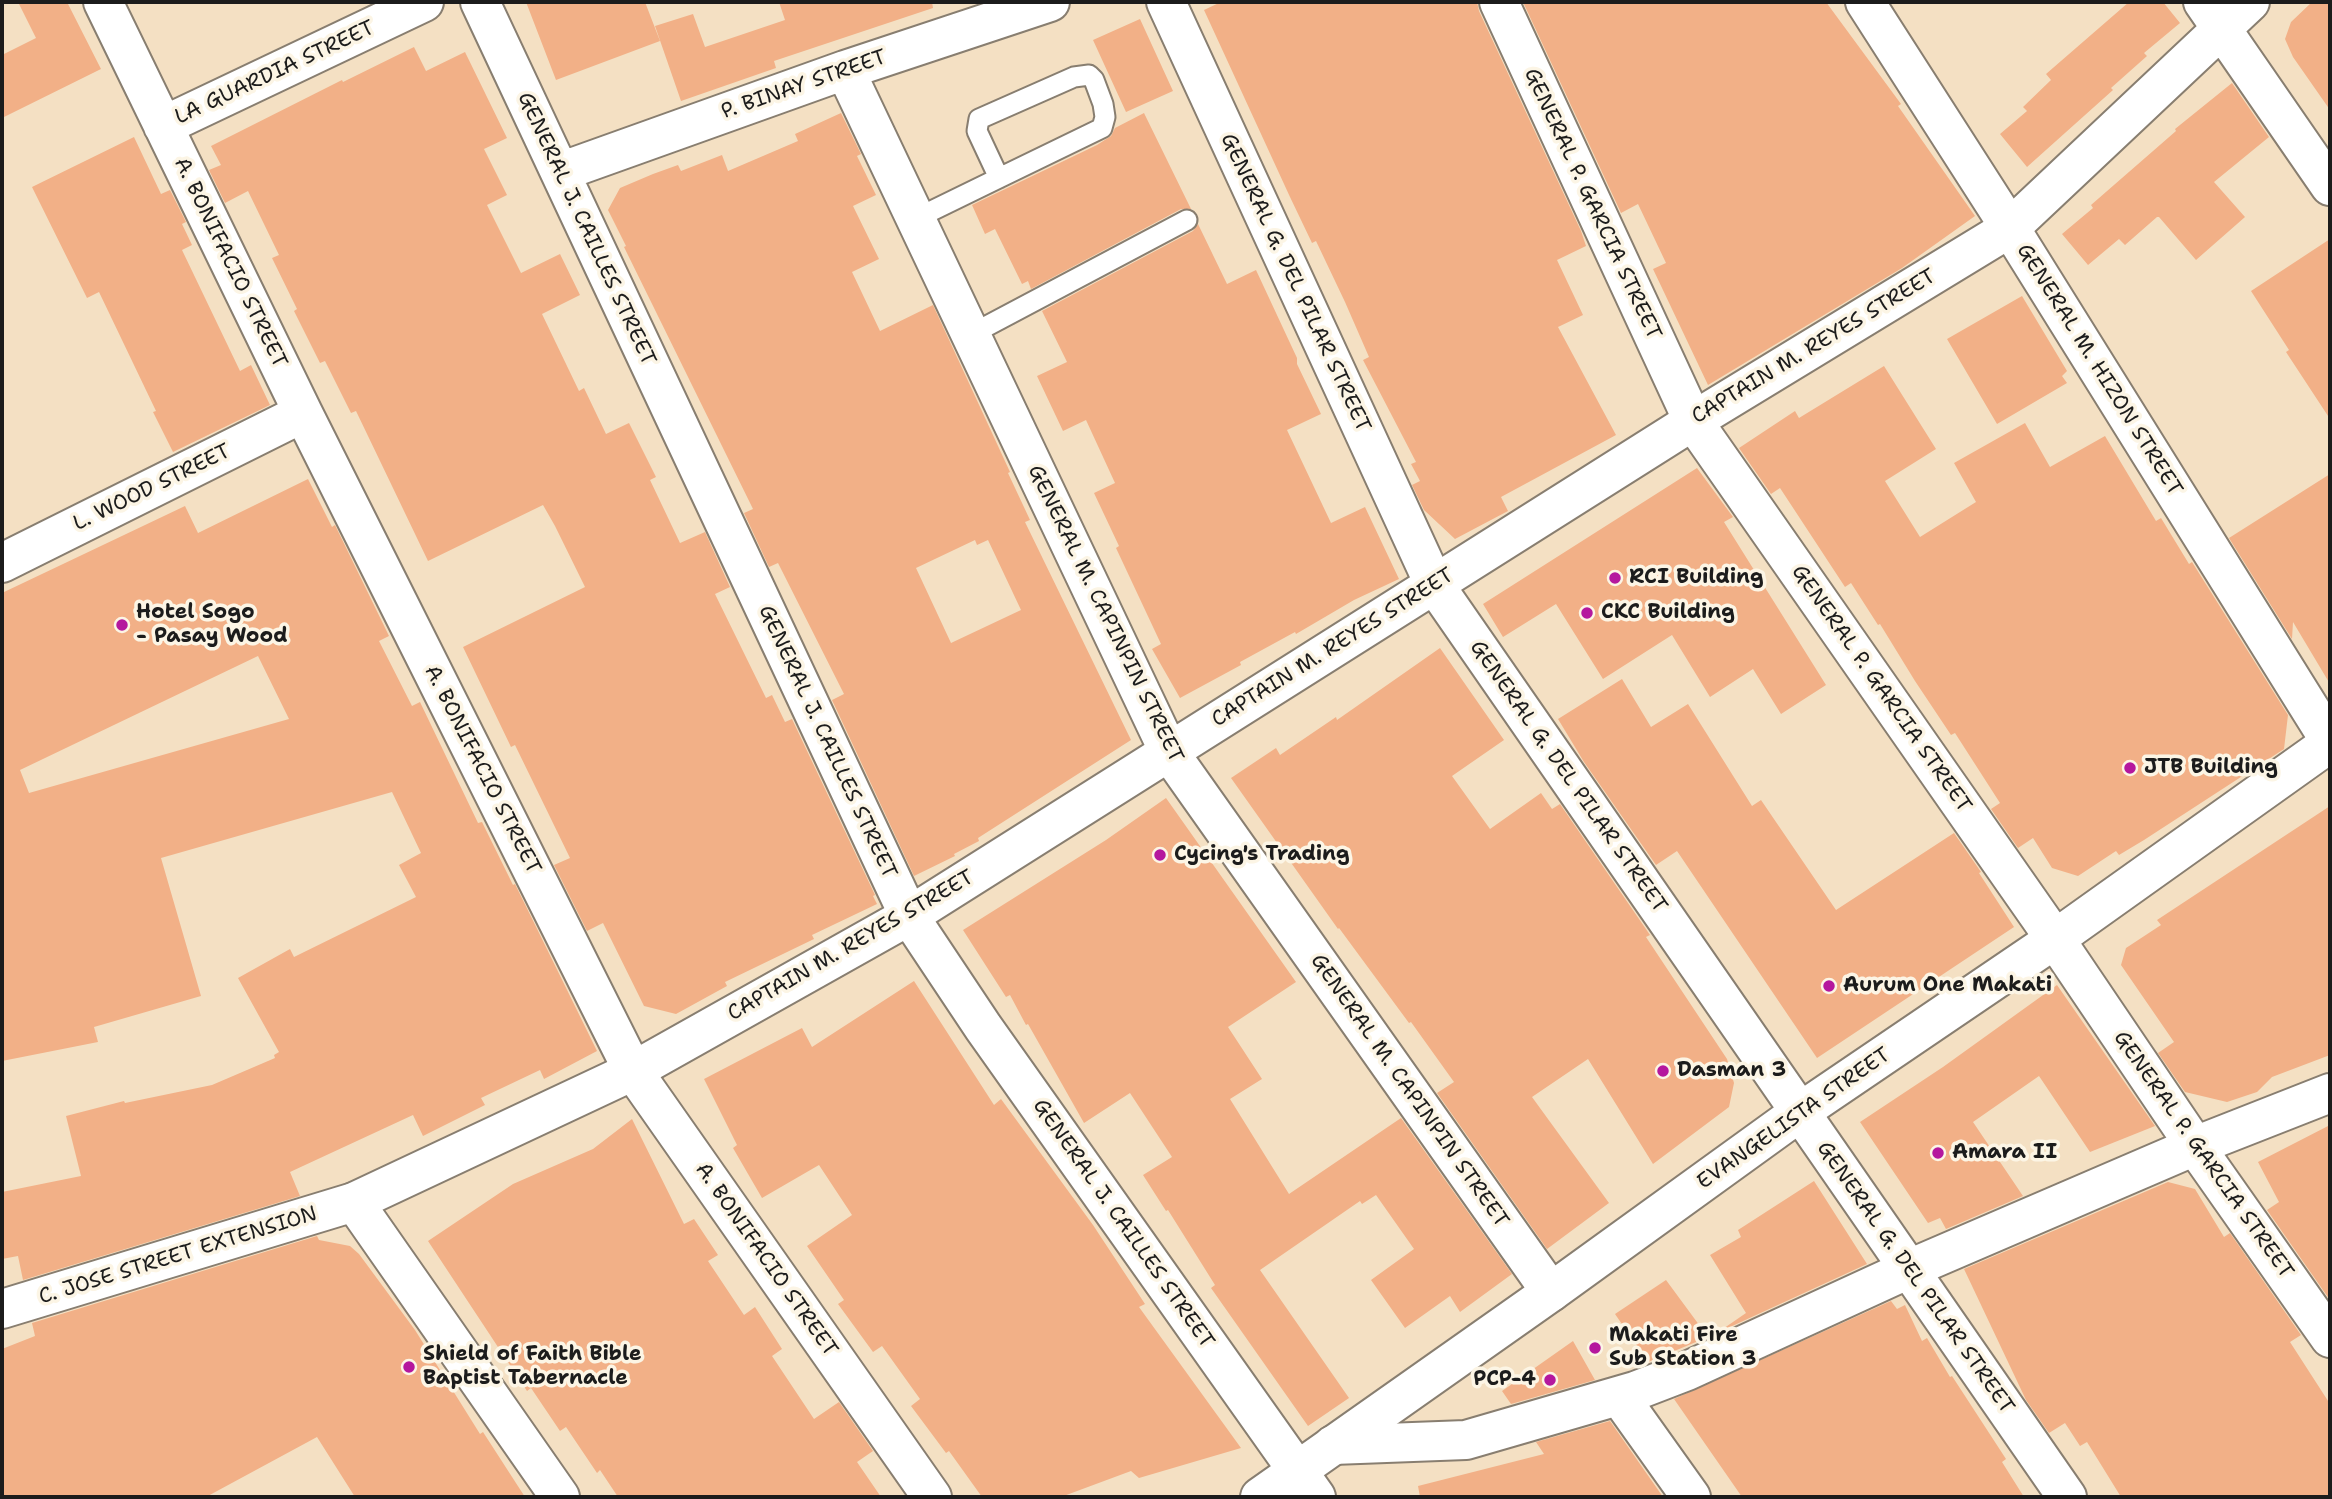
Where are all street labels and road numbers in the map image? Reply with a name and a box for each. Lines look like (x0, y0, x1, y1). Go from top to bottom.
street label: LA GUARDIA STREET (171, 16, 379, 130)
street label: P. BINAY STREET (718, 45, 890, 125)
street label: GENERAL P. GARCIA STREET (1518, 64, 1666, 344)
street label: GENERAL J. CAILLES STREET (511, 88, 661, 370)
street label: GENERAL G. DEL PILAR STREET (1215, 130, 1375, 436)
street label: A. BONIFACIO STREET (168, 154, 292, 372)
street label: GENERAL M. HIZON STREET (2011, 239, 2187, 501)
street label: CAPTAIN M. REYES STREET (1687, 264, 1941, 430)
street label: L. WOOD STREET (69, 439, 235, 537)
street label: GENERAL M. CAPINPIN STREET (1022, 461, 1188, 767)
street label: GENERAL P. GARCIA STREET (1786, 560, 1976, 818)
street label: CAPTAIN M. REYES STREET (1207, 563, 1459, 733)
street label: GENERAL J. CAILLES STREET (752, 601, 902, 883)
street label: GENERAL G. DEL PILAR STREET (1464, 636, 1672, 918)
street label: A. BONIFACIO STREET (418, 661, 546, 879)
street label: CAPTAIN M. REYES STREET (723, 865, 979, 1027)
street label: GENERAL M. CAPINPIN STREET (1305, 949, 1513, 1233)
street label: GENERAL P. GARCIA STREET (2108, 1026, 2298, 1284)
street label: EVANGELISTA STREET (1693, 1043, 1895, 1195)
street label: GENERAL J. CAILLES STREET (1027, 1094, 1219, 1354)
street label: GENERAL G. DEL PILAR STREET (1811, 1137, 2019, 1419)
street label: A. BONIFACIO STREET (689, 1158, 843, 1362)
street label: C. JOSE STREET EXTENSION (36, 1202, 320, 1310)

